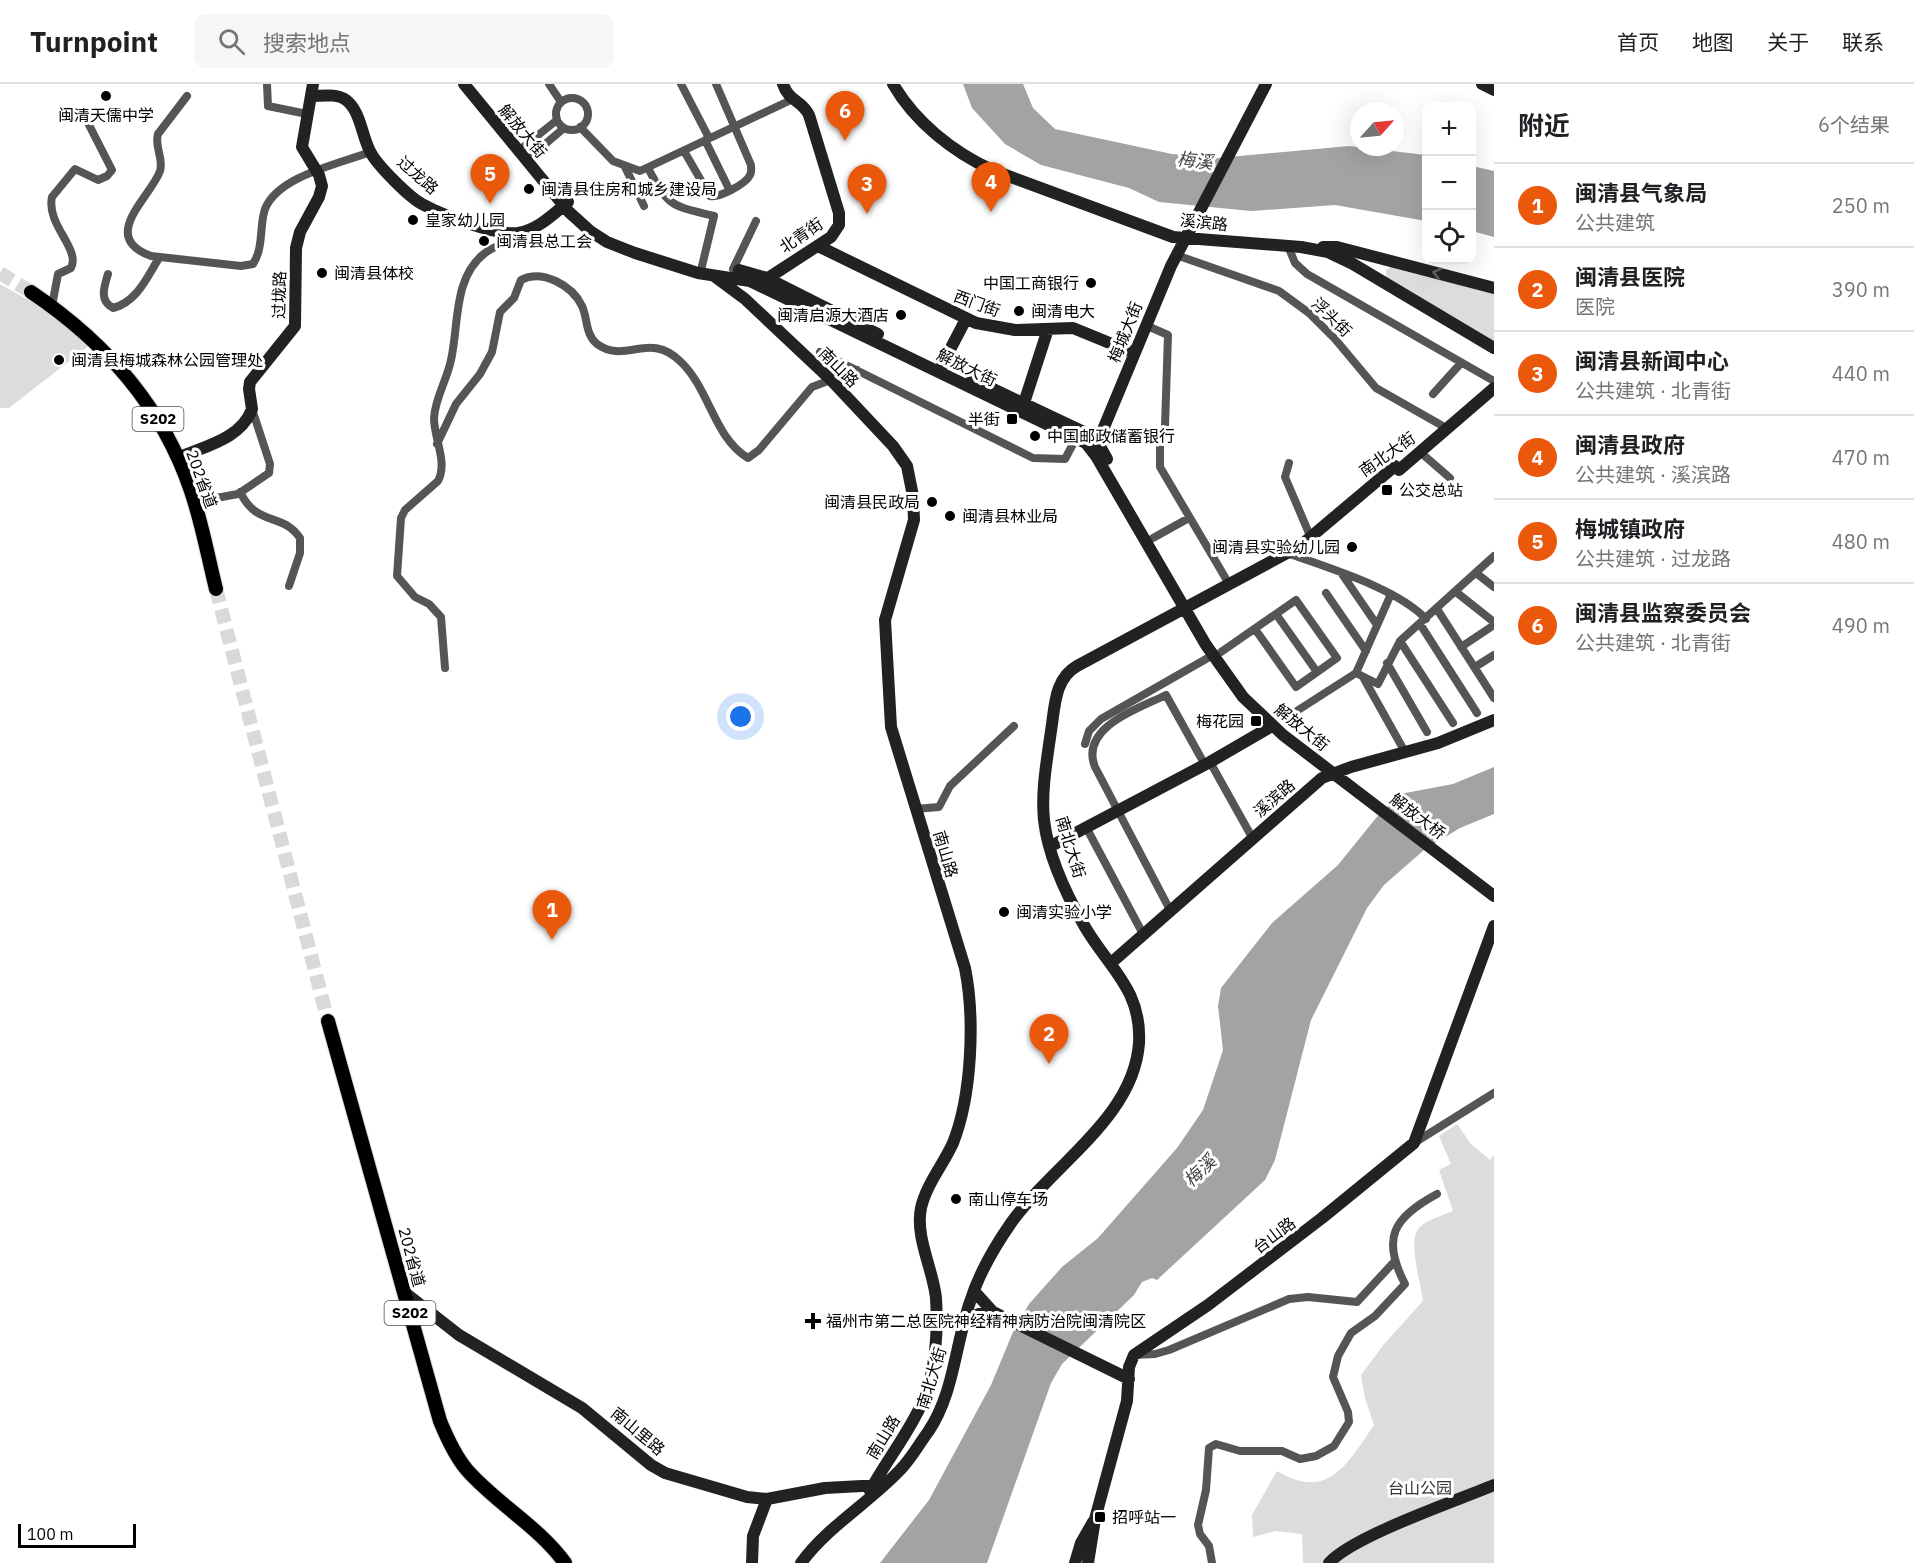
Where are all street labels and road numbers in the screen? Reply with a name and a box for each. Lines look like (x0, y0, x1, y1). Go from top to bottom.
street label: 解放大街 (495, 100, 551, 162)
street label: 过龙路 (393, 152, 443, 198)
street label: 溪滨路 (1179, 210, 1229, 234)
street label: 北青街 (776, 213, 826, 257)
street label: 过垅路 (269, 271, 289, 319)
street label: 西门街 (951, 285, 1003, 321)
street label: 浮头街 (1308, 293, 1356, 341)
street label: 梅城大街 (1104, 299, 1146, 365)
street label: 南山路 (815, 343, 863, 391)
street label: 解放大街 (934, 344, 1000, 390)
road number: S202 (132, 407, 184, 431)
street label: 南北大街 (1355, 427, 1419, 481)
street label: 202省道 (182, 447, 222, 511)
street label: 解放大街 (1271, 699, 1333, 755)
street label: 溪滨路 (1249, 775, 1299, 821)
street label: 解放大桥 (1386, 789, 1450, 843)
street label: 南北大街 (1052, 813, 1090, 881)
street label: 南山路 (929, 828, 963, 880)
street label: 台山路 (1249, 1213, 1299, 1257)
street label: 202省道 (394, 1225, 430, 1289)
road number: S202 (384, 1301, 436, 1325)
street label: 南北大街 (912, 1344, 950, 1412)
street label: 南山里路 (607, 1403, 669, 1459)
street label: 南山路 (862, 1411, 904, 1463)

